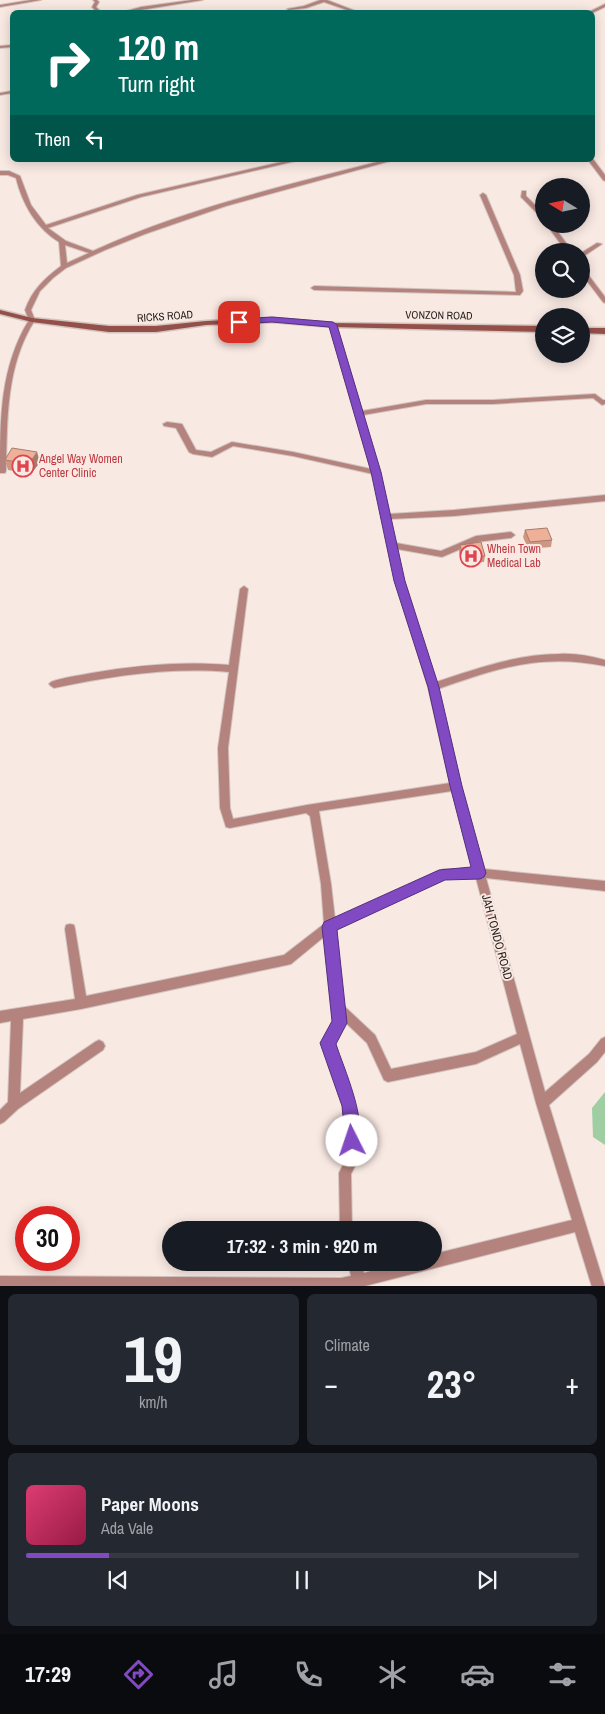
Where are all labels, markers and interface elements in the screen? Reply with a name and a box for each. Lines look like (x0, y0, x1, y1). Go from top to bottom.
text: 120 m (118, 24, 199, 71)
icon: right (35, 30, 100, 95)
text: Turn right (118, 69, 195, 99)
icon: left (81, 125, 109, 153)
text: Then (35, 126, 71, 152)
north arrow (535, 178, 590, 232)
map controls (535, 178, 590, 363)
button: search (535, 243, 590, 298)
pin (218, 301, 260, 343)
street label: RICKS ROAD (137, 307, 193, 325)
street label: VONZON ROAD (405, 307, 473, 323)
icon: arrive (225, 308, 253, 336)
button: layers (535, 308, 590, 363)
place label: Angel Way Women Center Clinic (38, 451, 123, 481)
hospital icon: Angel Way Women Center Clinic (11, 454, 35, 478)
place label: Whein Town Medical Lab (487, 541, 541, 571)
hospital icon: Whein Town Medical Lab (459, 544, 483, 568)
street label: JAH TONDO ROAD (478, 893, 516, 981)
position arrow (325, 1114, 377, 1166)
speed limit sign: 30 (15, 1206, 80, 1271)
text: 17:32 · 3 min · 920 m (227, 1233, 377, 1259)
text: 19 (124, 1315, 183, 1402)
text: Climate (325, 1334, 370, 1356)
text: 23° (427, 1359, 477, 1410)
text: − (325, 1365, 338, 1403)
text: + (566, 1365, 579, 1403)
text: km/h (139, 1391, 167, 1413)
text: Paper Moons (101, 1491, 199, 1517)
text: Ada Vale (101, 1517, 153, 1539)
icon: previous (104, 1566, 132, 1594)
icon: pause (288, 1566, 316, 1594)
icon: next (473, 1566, 501, 1594)
icon: directions (121, 1657, 156, 1692)
icon: music (206, 1657, 241, 1692)
icon: phone (291, 1657, 326, 1692)
icon: climate (375, 1657, 410, 1692)
icon: car (460, 1657, 495, 1692)
icon: filters (545, 1657, 580, 1692)
text: 17:29 (25, 1659, 71, 1689)

